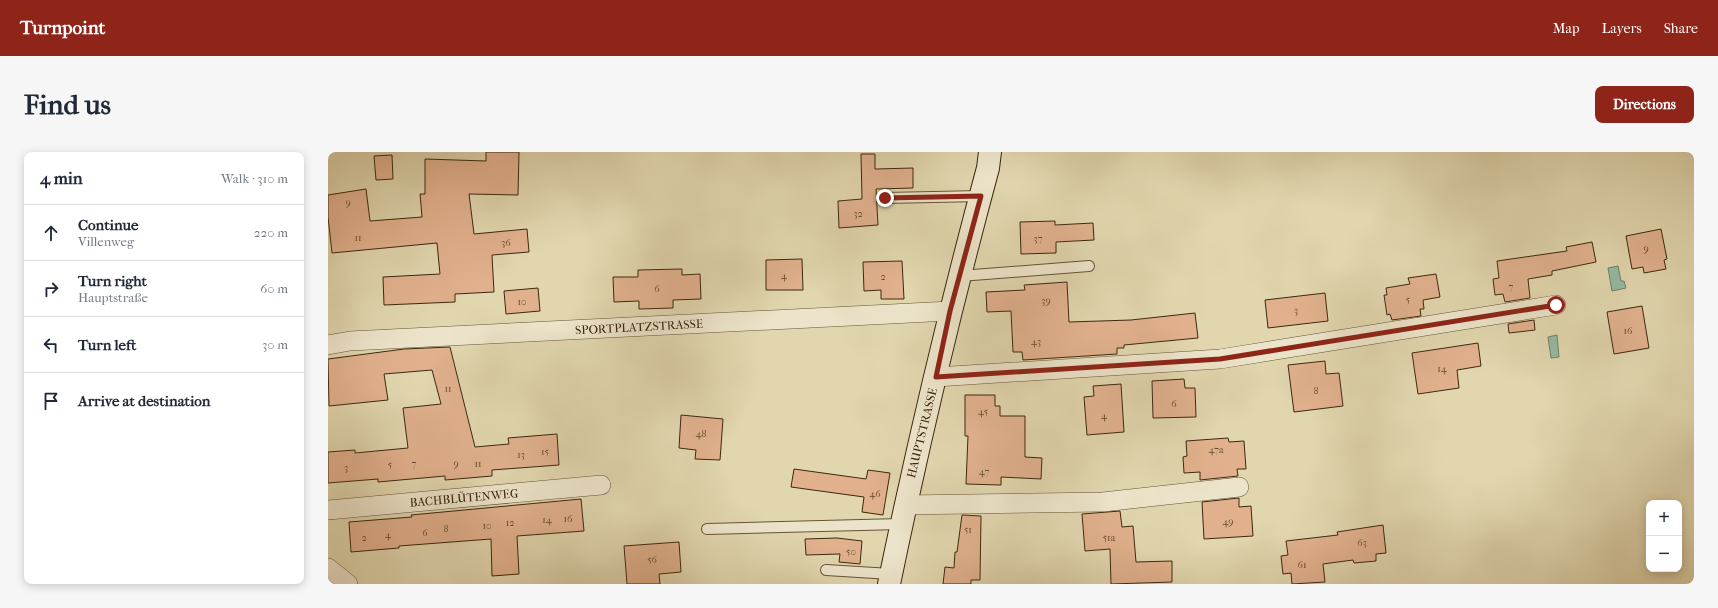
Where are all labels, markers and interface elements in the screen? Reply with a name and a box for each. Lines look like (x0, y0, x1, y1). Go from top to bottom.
text: Turnpoint (20, 17, 105, 39)
text: Map (1553, 20, 1580, 37)
text: Layers (1602, 20, 1642, 37)
text: Share (1664, 20, 1698, 37)
button: Directions (1595, 86, 1694, 123)
text: Find us (24, 88, 111, 121)
text: 4 min (40, 168, 83, 188)
text: Walk · 310 m (221, 171, 288, 186)
route end (876, 189, 894, 207)
house number: 9 (345, 197, 351, 209)
house number: 32 (853, 208, 863, 220)
text: Continue (78, 216, 138, 234)
icon: ahead (40, 222, 62, 244)
text: 220 m (254, 225, 288, 240)
house number: 11 (354, 232, 362, 244)
house number: 37 (1034, 233, 1043, 245)
text: Villenweg (78, 234, 134, 249)
house number: 36 (501, 237, 511, 249)
house number: 9 (1643, 243, 1649, 255)
house number: 4 (781, 270, 788, 282)
house number: 2 (880, 271, 886, 283)
text: Turn right (78, 272, 147, 290)
icon: right (40, 278, 62, 300)
text: 60 m (260, 281, 288, 296)
house number: 7 (1509, 281, 1514, 293)
house number: 6 (654, 283, 660, 295)
text: Hauptstraße (78, 290, 148, 305)
house number: 5 (1406, 294, 1410, 306)
house number: 39 (1041, 295, 1051, 307)
house number: 10 (517, 296, 527, 308)
route start (1547, 296, 1565, 314)
house number: 3 (1294, 305, 1298, 317)
street label: SPORTPLATZSTRASSE (575, 317, 703, 337)
house number: 16 (1624, 325, 1633, 337)
icon: left (40, 334, 62, 356)
text: Turn left (78, 336, 136, 354)
house number: 43 (1031, 336, 1041, 348)
text: 30 m (262, 337, 288, 352)
house number: 14 (1437, 363, 1448, 375)
house number: 11 (444, 383, 452, 395)
house number: 8 (1313, 385, 1319, 397)
street label: HAUPTSTRASSE (904, 387, 940, 479)
icon: arrive (40, 390, 62, 412)
text: Arrive at destination (78, 392, 210, 410)
house number: 6 (1171, 398, 1177, 410)
house number: 45 (978, 406, 988, 418)
house number: 4 (1101, 410, 1108, 422)
house number: 48 (696, 428, 706, 440)
house number: 47a (1208, 444, 1224, 456)
house number: 15 (541, 446, 549, 458)
house number: 13 (517, 449, 525, 461)
house number: 7 (412, 458, 417, 470)
house number: 9 (453, 458, 459, 470)
house number: 11 (474, 458, 482, 470)
house number: 5 (388, 459, 392, 471)
house number: 3 (344, 462, 348, 474)
house number: 47 (979, 466, 989, 478)
street label: BACHBLÜTENWEG (409, 485, 519, 510)
house number: 46 (869, 488, 881, 500)
map controls (1646, 500, 1682, 572)
button: + (1646, 500, 1682, 536)
house number: 16 (564, 513, 573, 525)
house number: 14 (542, 514, 553, 526)
house number: 49 (1222, 516, 1234, 528)
house number: 12 (506, 517, 514, 529)
house number: 10 (482, 520, 492, 532)
house number: 8 (443, 523, 449, 535)
house number: 51 (964, 524, 972, 536)
house number: 6 (422, 527, 428, 539)
house number: 4 (385, 529, 392, 541)
house number: 2 (361, 532, 367, 544)
house number: 51a (1103, 532, 1116, 544)
button: − (1646, 536, 1682, 572)
house number: 63 (1357, 537, 1367, 549)
house number: 50 (846, 546, 856, 558)
house number: 56 (647, 554, 657, 566)
house number: 61 (1298, 559, 1306, 571)

